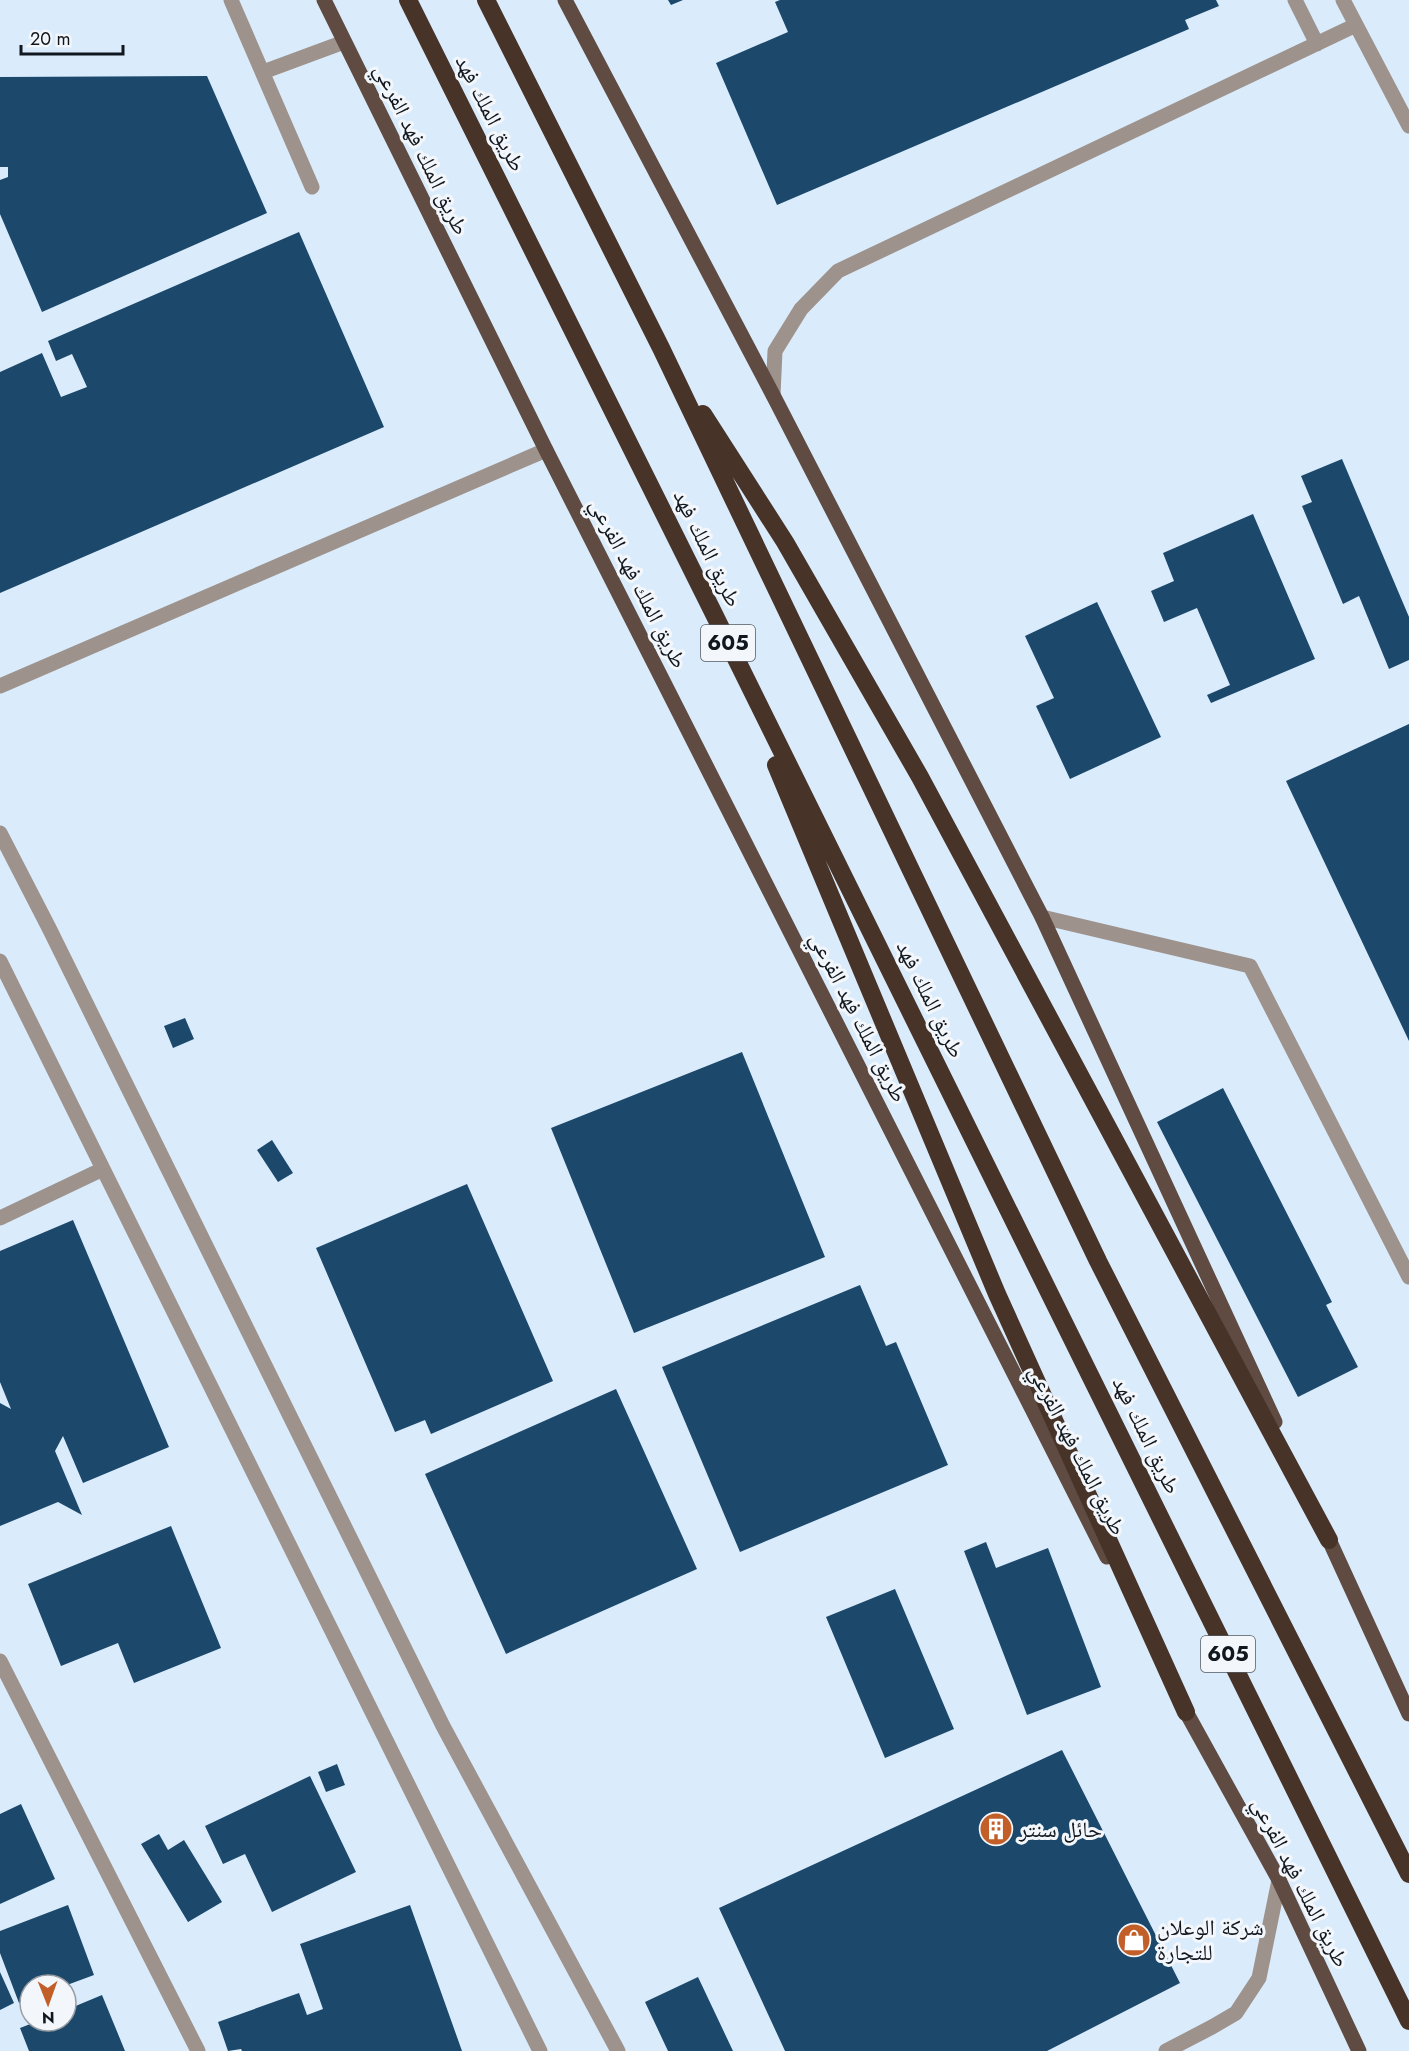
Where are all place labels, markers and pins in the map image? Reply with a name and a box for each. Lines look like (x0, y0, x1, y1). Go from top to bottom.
building icon: حائل سنتر (978, 1811, 1014, 1847)
place label: حائل سنتر (1018, 1813, 1102, 1845)
place label: شركة الوعلان للتجارة (1157, 1911, 1264, 1968)
shop icon: شركة الوعلان للتجارة (1116, 1922, 1152, 1958)

